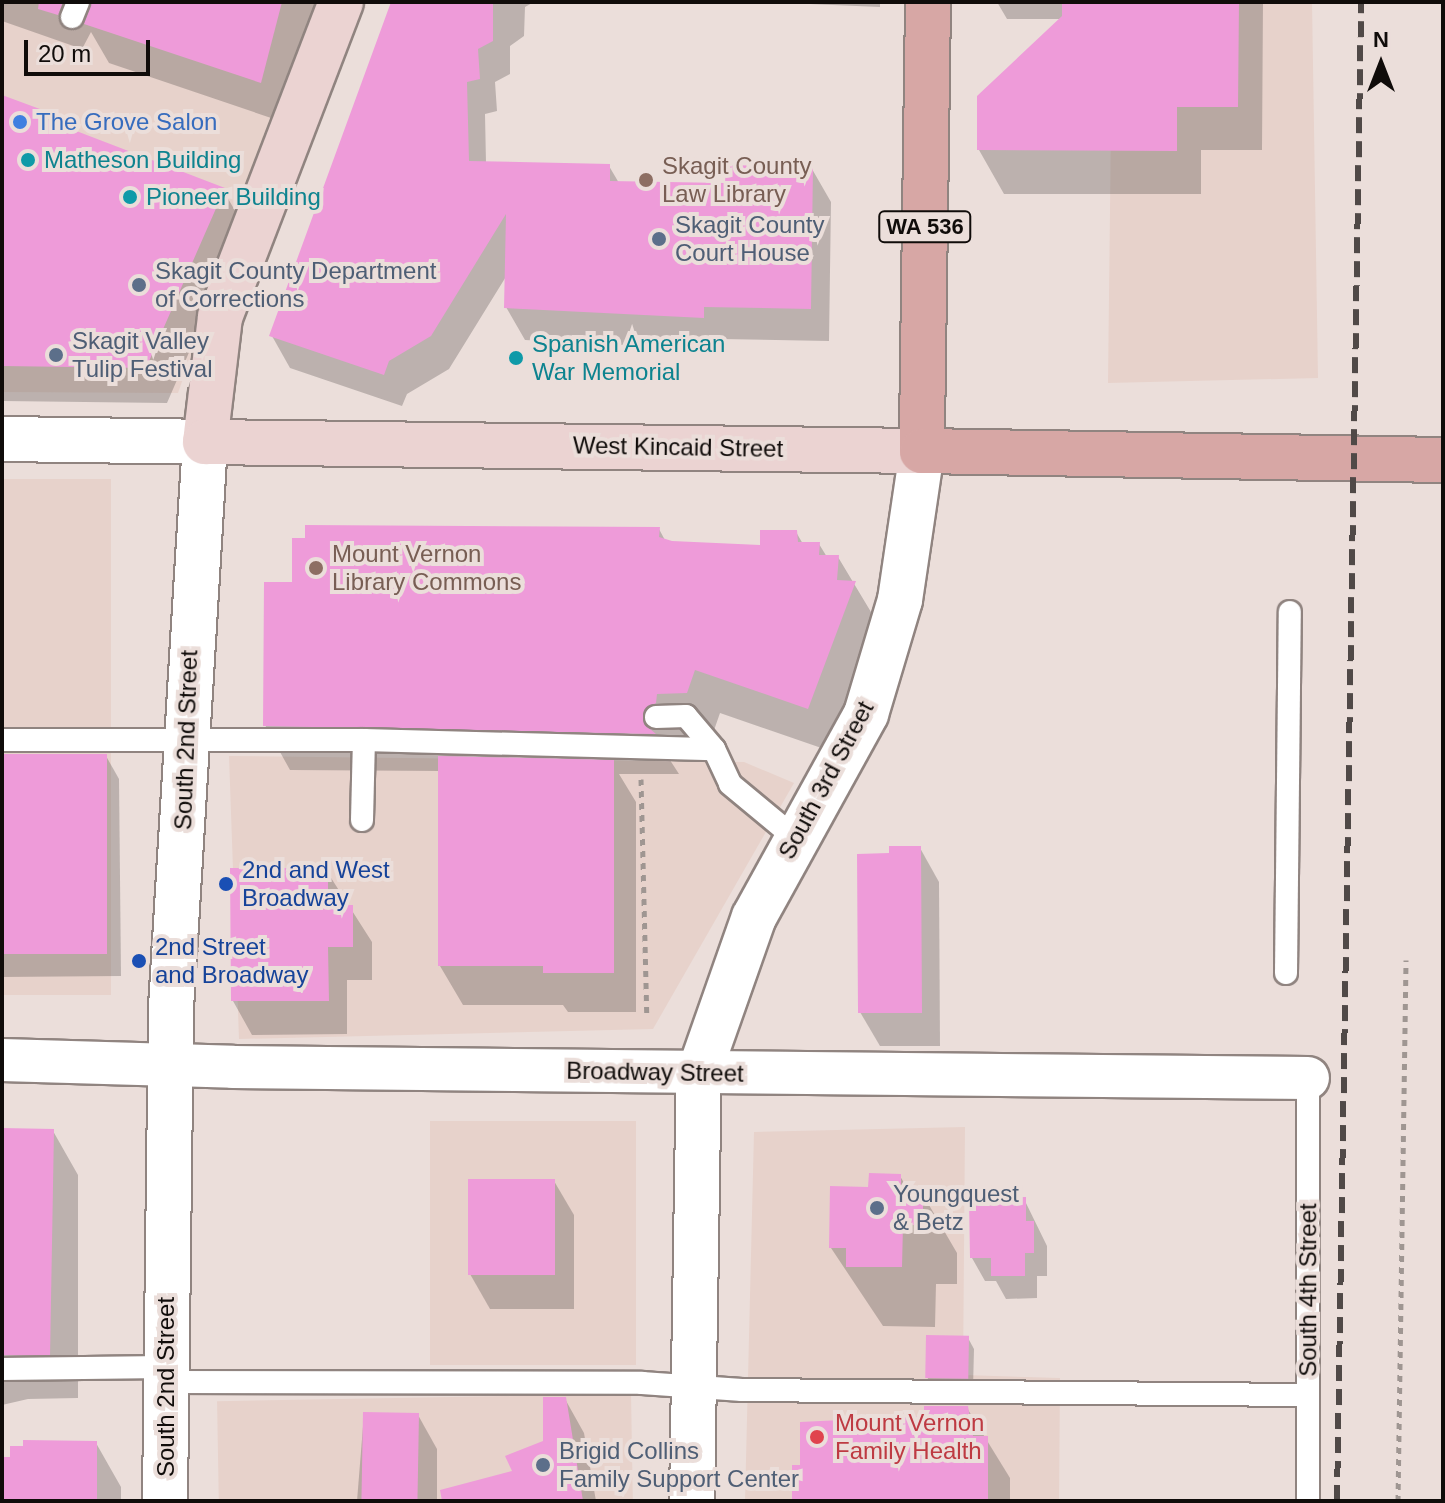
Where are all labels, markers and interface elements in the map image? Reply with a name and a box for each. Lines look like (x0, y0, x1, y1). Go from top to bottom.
scale bar (28, 24, 154, 74)
north arrow (1341, 24, 1421, 104)
text: N (1373, 27, 1389, 52)
text: 20 m (38, 40, 91, 67)
place label: The Grove Salon (36, 108, 217, 136)
marker: The Grove Salon (11, 113, 29, 131)
place label: Matheson Building (44, 146, 241, 174)
marker: Matheson Building (19, 151, 37, 169)
place label: Skagit County Law Library (662, 152, 811, 208)
marker: Skagit County Law Library (637, 171, 655, 189)
place label: Pioneer Building (146, 183, 321, 211)
marker: Pioneer Building (121, 188, 139, 206)
road number: WA 536 (877, 209, 973, 245)
place label: Skagit County Court House (675, 211, 824, 267)
marker: Skagit County Court House (650, 230, 668, 248)
place label: Skagit County Department of Corrections (155, 257, 436, 313)
marker: Skagit County Department of Corrections (130, 276, 148, 294)
place label: Skagit Valley Tulip Festival (72, 327, 212, 383)
place label: Spanish American War Memorial (532, 330, 727, 386)
marker: Skagit Valley Tulip Festival (47, 346, 65, 364)
marker: Spanish American War Memorial (507, 349, 525, 367)
street label: West Kincaid Street (573, 431, 783, 463)
place label: Mount Vernon Library Commons (332, 540, 521, 596)
marker: Mount Vernon Library Commons (307, 559, 325, 577)
street label: South 2nd Street (168, 649, 204, 831)
street label: South 3rd Street (772, 696, 880, 864)
place label: 2nd and West Broadway (242, 856, 390, 912)
marker: 2nd and West Broadway (217, 875, 235, 893)
place label: 2nd Street and Broadway (155, 933, 308, 989)
marker: 2nd Street and Broadway (130, 952, 148, 970)
street label: Broadway Street (566, 1056, 744, 1088)
place label: Youngquest & Betz (893, 1180, 1019, 1236)
marker: Youngquest & Betz (868, 1199, 886, 1217)
street label: South 4th Street (1294, 1203, 1322, 1377)
street label: South 2nd Street (152, 1297, 180, 1477)
place label: Mount Vernon Family Health (835, 1409, 984, 1465)
marker: Mount Vernon Family Health (806, 1426, 828, 1448)
place label: Brigid Collins Family Support Center (559, 1437, 799, 1493)
marker: Brigid Collins Family Support Center (534, 1456, 552, 1474)

